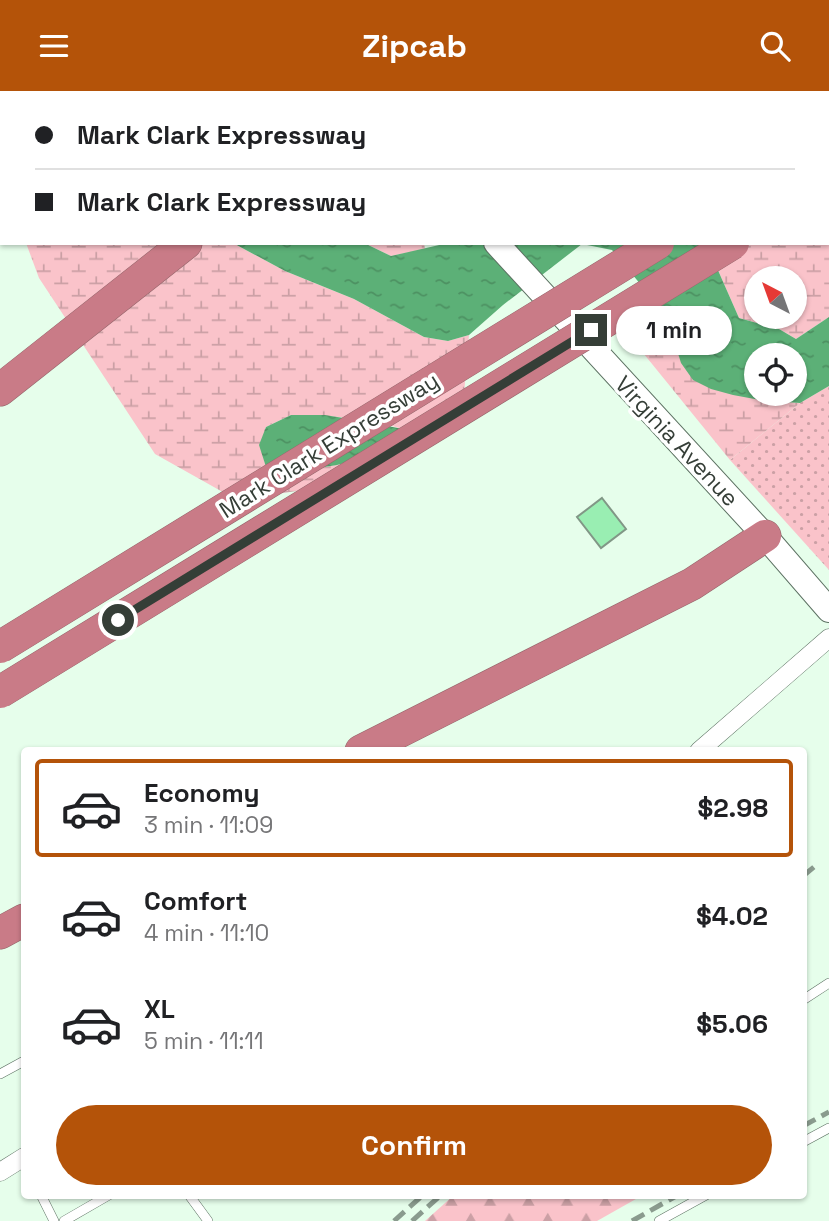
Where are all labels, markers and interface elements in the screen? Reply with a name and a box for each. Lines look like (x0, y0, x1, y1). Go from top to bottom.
text: Zipcab (362, 26, 467, 66)
icon: menu (35, 27, 73, 65)
icon: search (756, 27, 794, 65)
text: Mark Clark Expressway (77, 118, 366, 152)
text: Mark Clark Expressway (77, 185, 366, 219)
north arrow (744, 266, 807, 329)
map controls (744, 266, 807, 406)
callout: 1 min (616, 306, 731, 355)
route end (575, 314, 607, 346)
text: 1 min (646, 315, 702, 345)
button: locate (744, 343, 807, 406)
street label: Mark Clark Expressway (214, 365, 444, 525)
street label: Virginia Avenue (609, 369, 745, 513)
route start (102, 604, 134, 636)
text: Economy (144, 776, 260, 810)
icon: car (60, 777, 123, 840)
text: $2.98 (697, 791, 768, 825)
text: 3 min · 11:09 (144, 810, 273, 840)
text: Comfort (144, 884, 247, 918)
icon: car (60, 885, 123, 948)
text: $4.02 (696, 899, 768, 933)
text: 4 min · 11:10 (144, 918, 269, 948)
text: XL (144, 992, 175, 1026)
icon: car (60, 993, 123, 1056)
text: $5.06 (696, 1007, 768, 1041)
text: 5 min · 11:11 (144, 1026, 264, 1056)
button: Confirm (56, 1105, 772, 1185)

